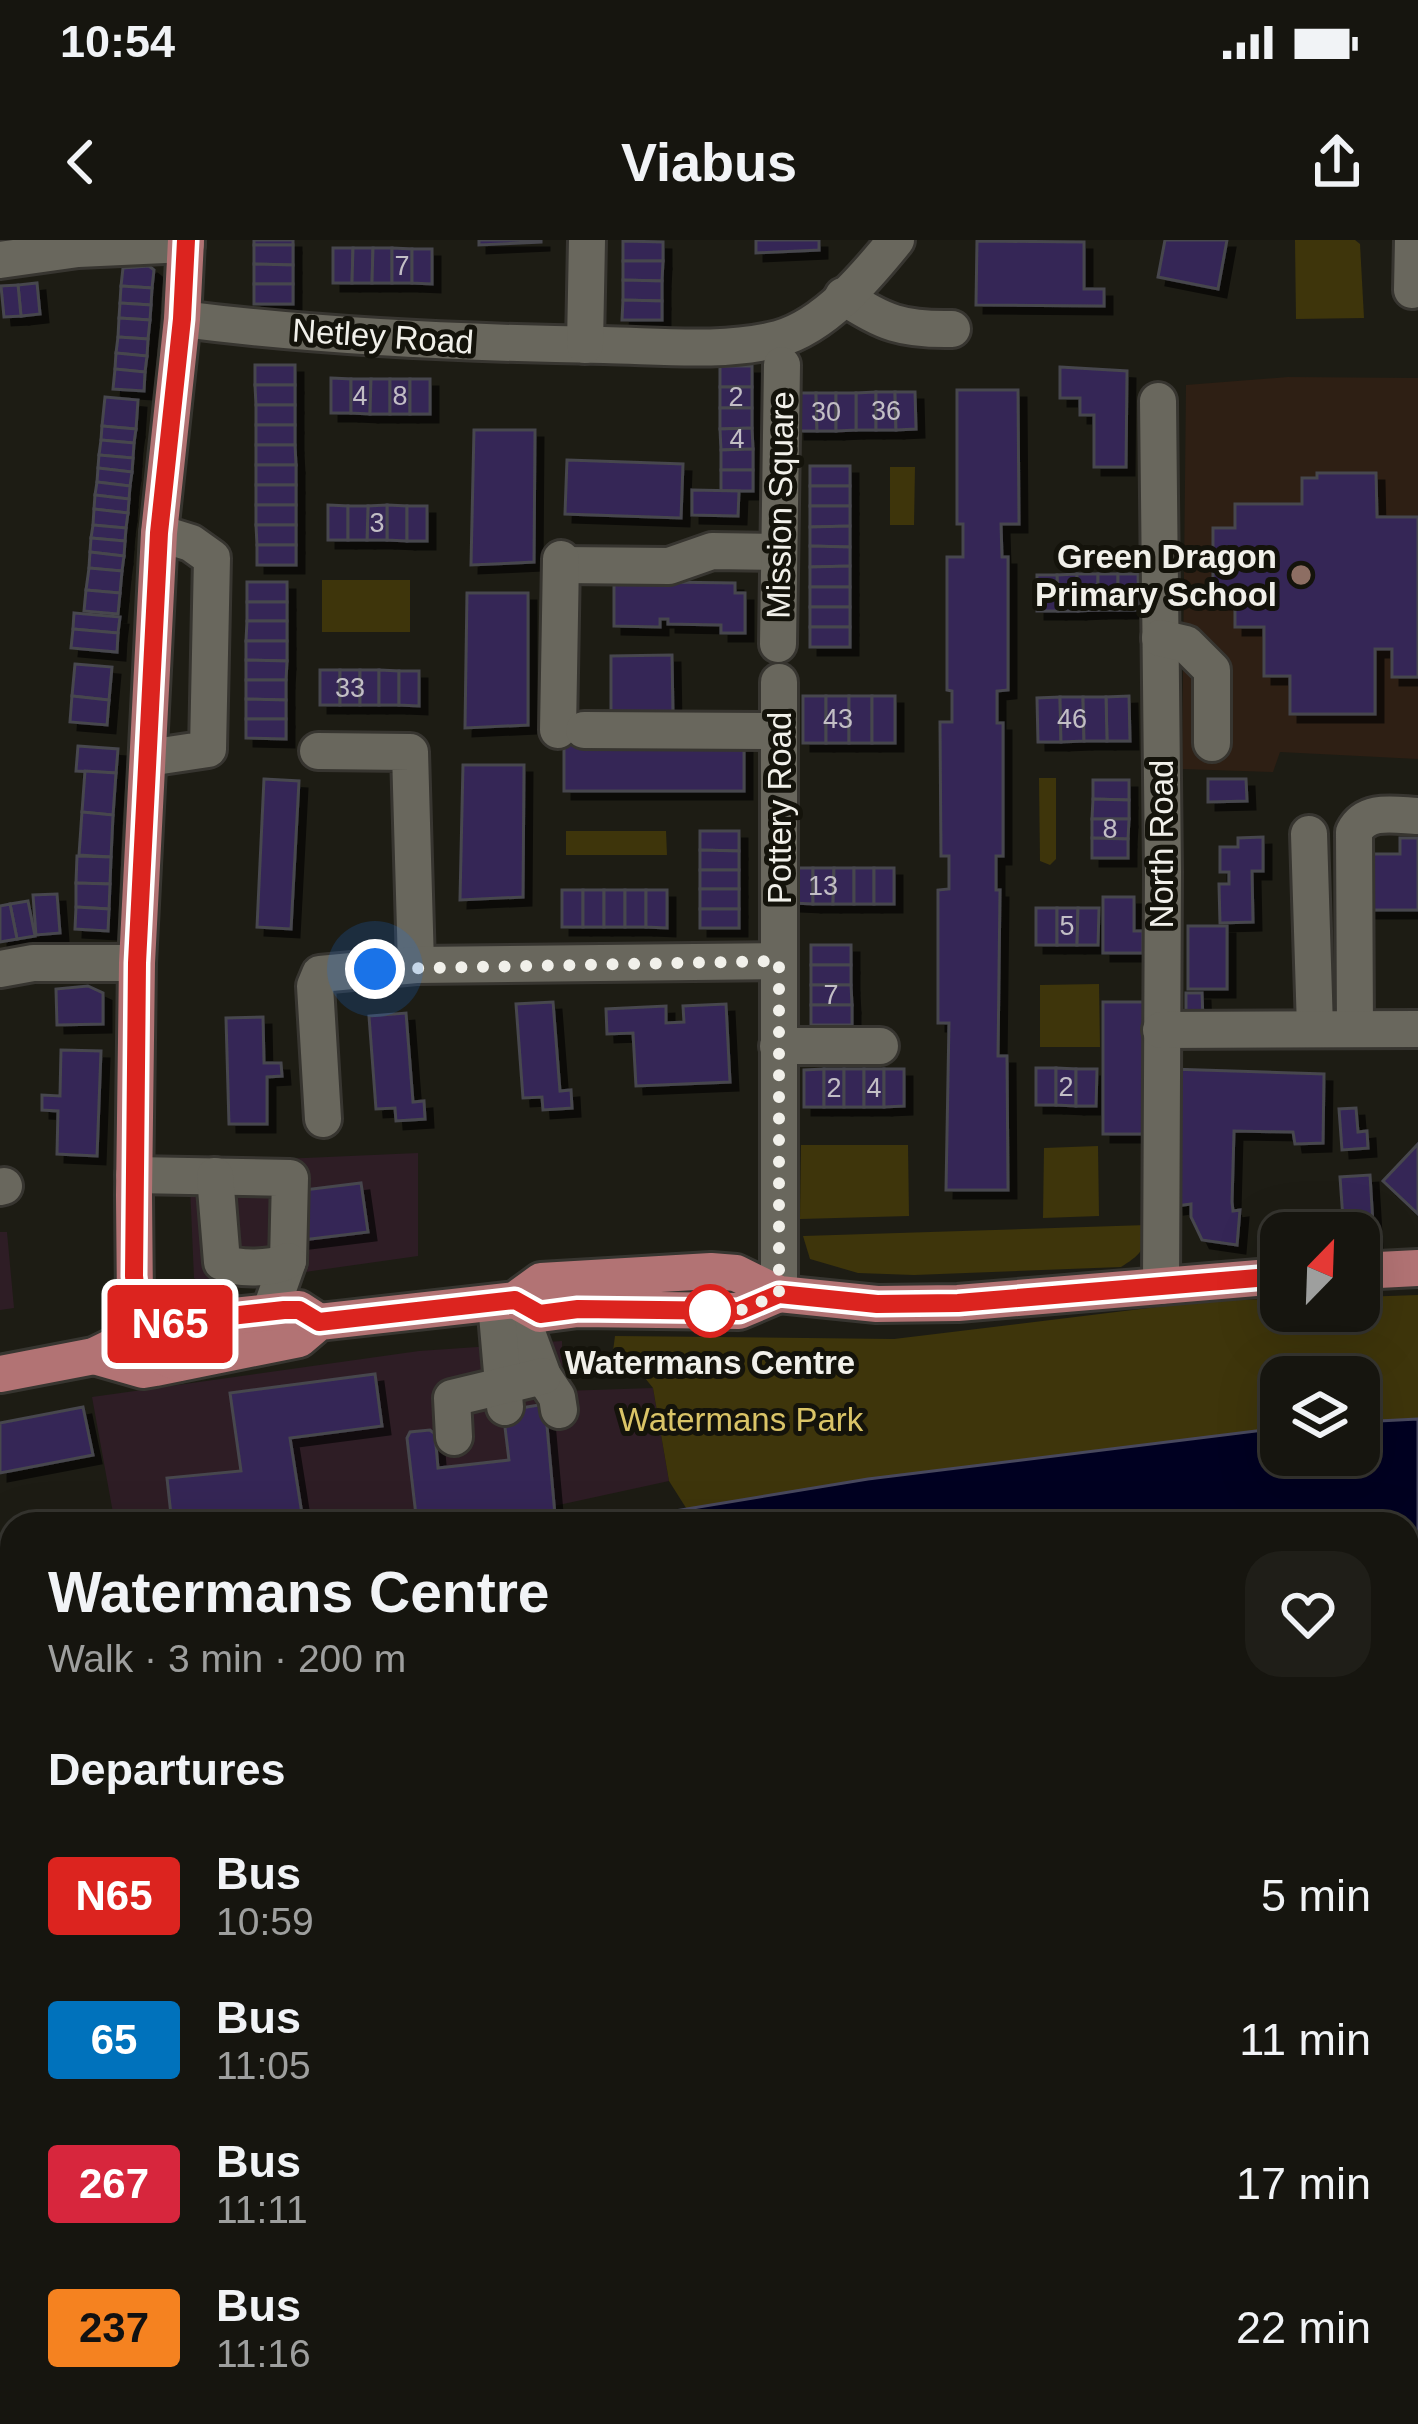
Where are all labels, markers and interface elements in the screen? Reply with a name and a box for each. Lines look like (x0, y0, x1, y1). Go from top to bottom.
text: 10:54 (60, 16, 175, 67)
icon: back (48, 129, 114, 195)
icon: share (1304, 129, 1370, 195)
text: Viabus (621, 132, 797, 192)
house number: 7 (394, 251, 410, 281)
street label: Netley Road (291, 311, 475, 361)
house number: 4 (352, 381, 368, 411)
house number: 8 (392, 381, 408, 411)
house number: 2 (728, 382, 744, 412)
street label: Mission Square (760, 391, 800, 619)
house number: 36 (871, 396, 901, 426)
house number: 30 (811, 397, 841, 427)
house number: 4 (729, 424, 745, 454)
house number: 3 (369, 508, 385, 538)
place label: Green Dragon Primary School (1035, 538, 1277, 613)
marker: Green Dragon Primary School (1288, 562, 1314, 588)
house number: 33 (335, 673, 365, 703)
house number: 43 (823, 704, 853, 734)
house number: 46 (1057, 704, 1087, 734)
street label: Pottery Road (761, 712, 798, 904)
street label: North Road (1143, 760, 1180, 928)
house number: 8 (1102, 814, 1118, 844)
house number: 13 (808, 871, 838, 901)
house number: 5 (1059, 911, 1075, 941)
your location (345, 939, 405, 999)
house number: 7 (823, 980, 839, 1010)
house number: 2 (1058, 1072, 1074, 1102)
house number: 2 (826, 1073, 842, 1103)
house number: 4 (866, 1073, 882, 1103)
north arrow (1260, 1212, 1380, 1332)
map controls (1260, 1212, 1380, 1476)
line badge: N65 (101, 1285, 239, 1363)
marker: Watermans Centre (685, 1286, 735, 1336)
text: N65 (131, 1300, 209, 1347)
place label: Watermans Centre (565, 1344, 855, 1381)
button: layers (1260, 1356, 1380, 1476)
park label: Watermans Park (619, 1401, 864, 1438)
button: heart (1245, 1551, 1371, 1677)
text: Watermans Centre (48, 1560, 550, 1624)
text: Walk · 3 min · 200 m (48, 1637, 406, 1680)
text: Departures (48, 1744, 286, 1795)
text: Bus (216, 1848, 301, 1899)
text: 5 min (1261, 1870, 1371, 1921)
text: N65 (75, 1872, 153, 1919)
text: 10:59 (216, 1900, 314, 1943)
text: Bus (216, 1992, 301, 2043)
text: 11 min (1239, 2014, 1371, 2065)
text: 65 (91, 2016, 137, 2063)
text: 11:05 (216, 2044, 311, 2087)
text: Bus (216, 2136, 301, 2187)
text: 17 min (1236, 2158, 1371, 2209)
text: 267 (79, 2160, 149, 2207)
text: 11:11 (216, 2188, 308, 2231)
text: Bus (216, 2280, 301, 2331)
text: 22 min (1236, 2302, 1371, 2353)
text: 237 (79, 2304, 149, 2351)
text: 11:16 (216, 2332, 311, 2375)

